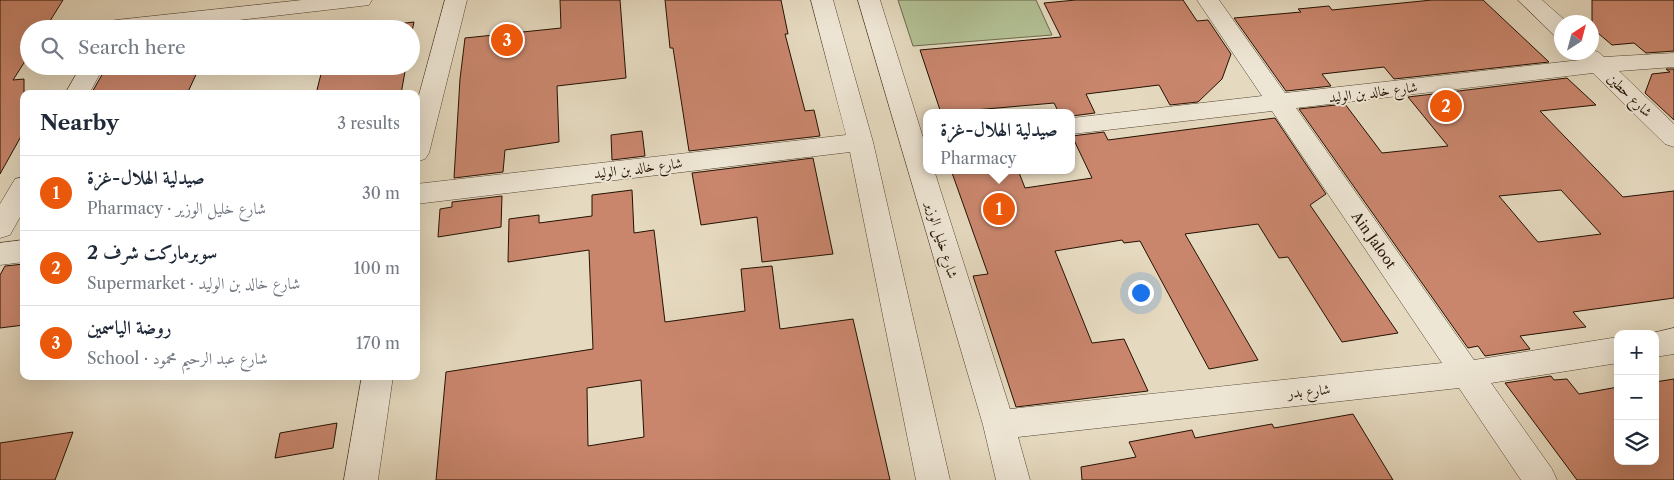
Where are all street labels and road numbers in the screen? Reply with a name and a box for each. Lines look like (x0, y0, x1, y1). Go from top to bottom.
street label: شارع حطين (1602, 69, 1656, 123)
street label: شارع خالد بن الوليد (1328, 78, 1419, 109)
street label: شارع خالد بن الوليد (593, 154, 684, 185)
street label: شارع خليل الوزير (918, 198, 962, 281)
street label: Ain Jaloot (1347, 207, 1400, 272)
street label: شارع بدر (1285, 380, 1332, 405)

